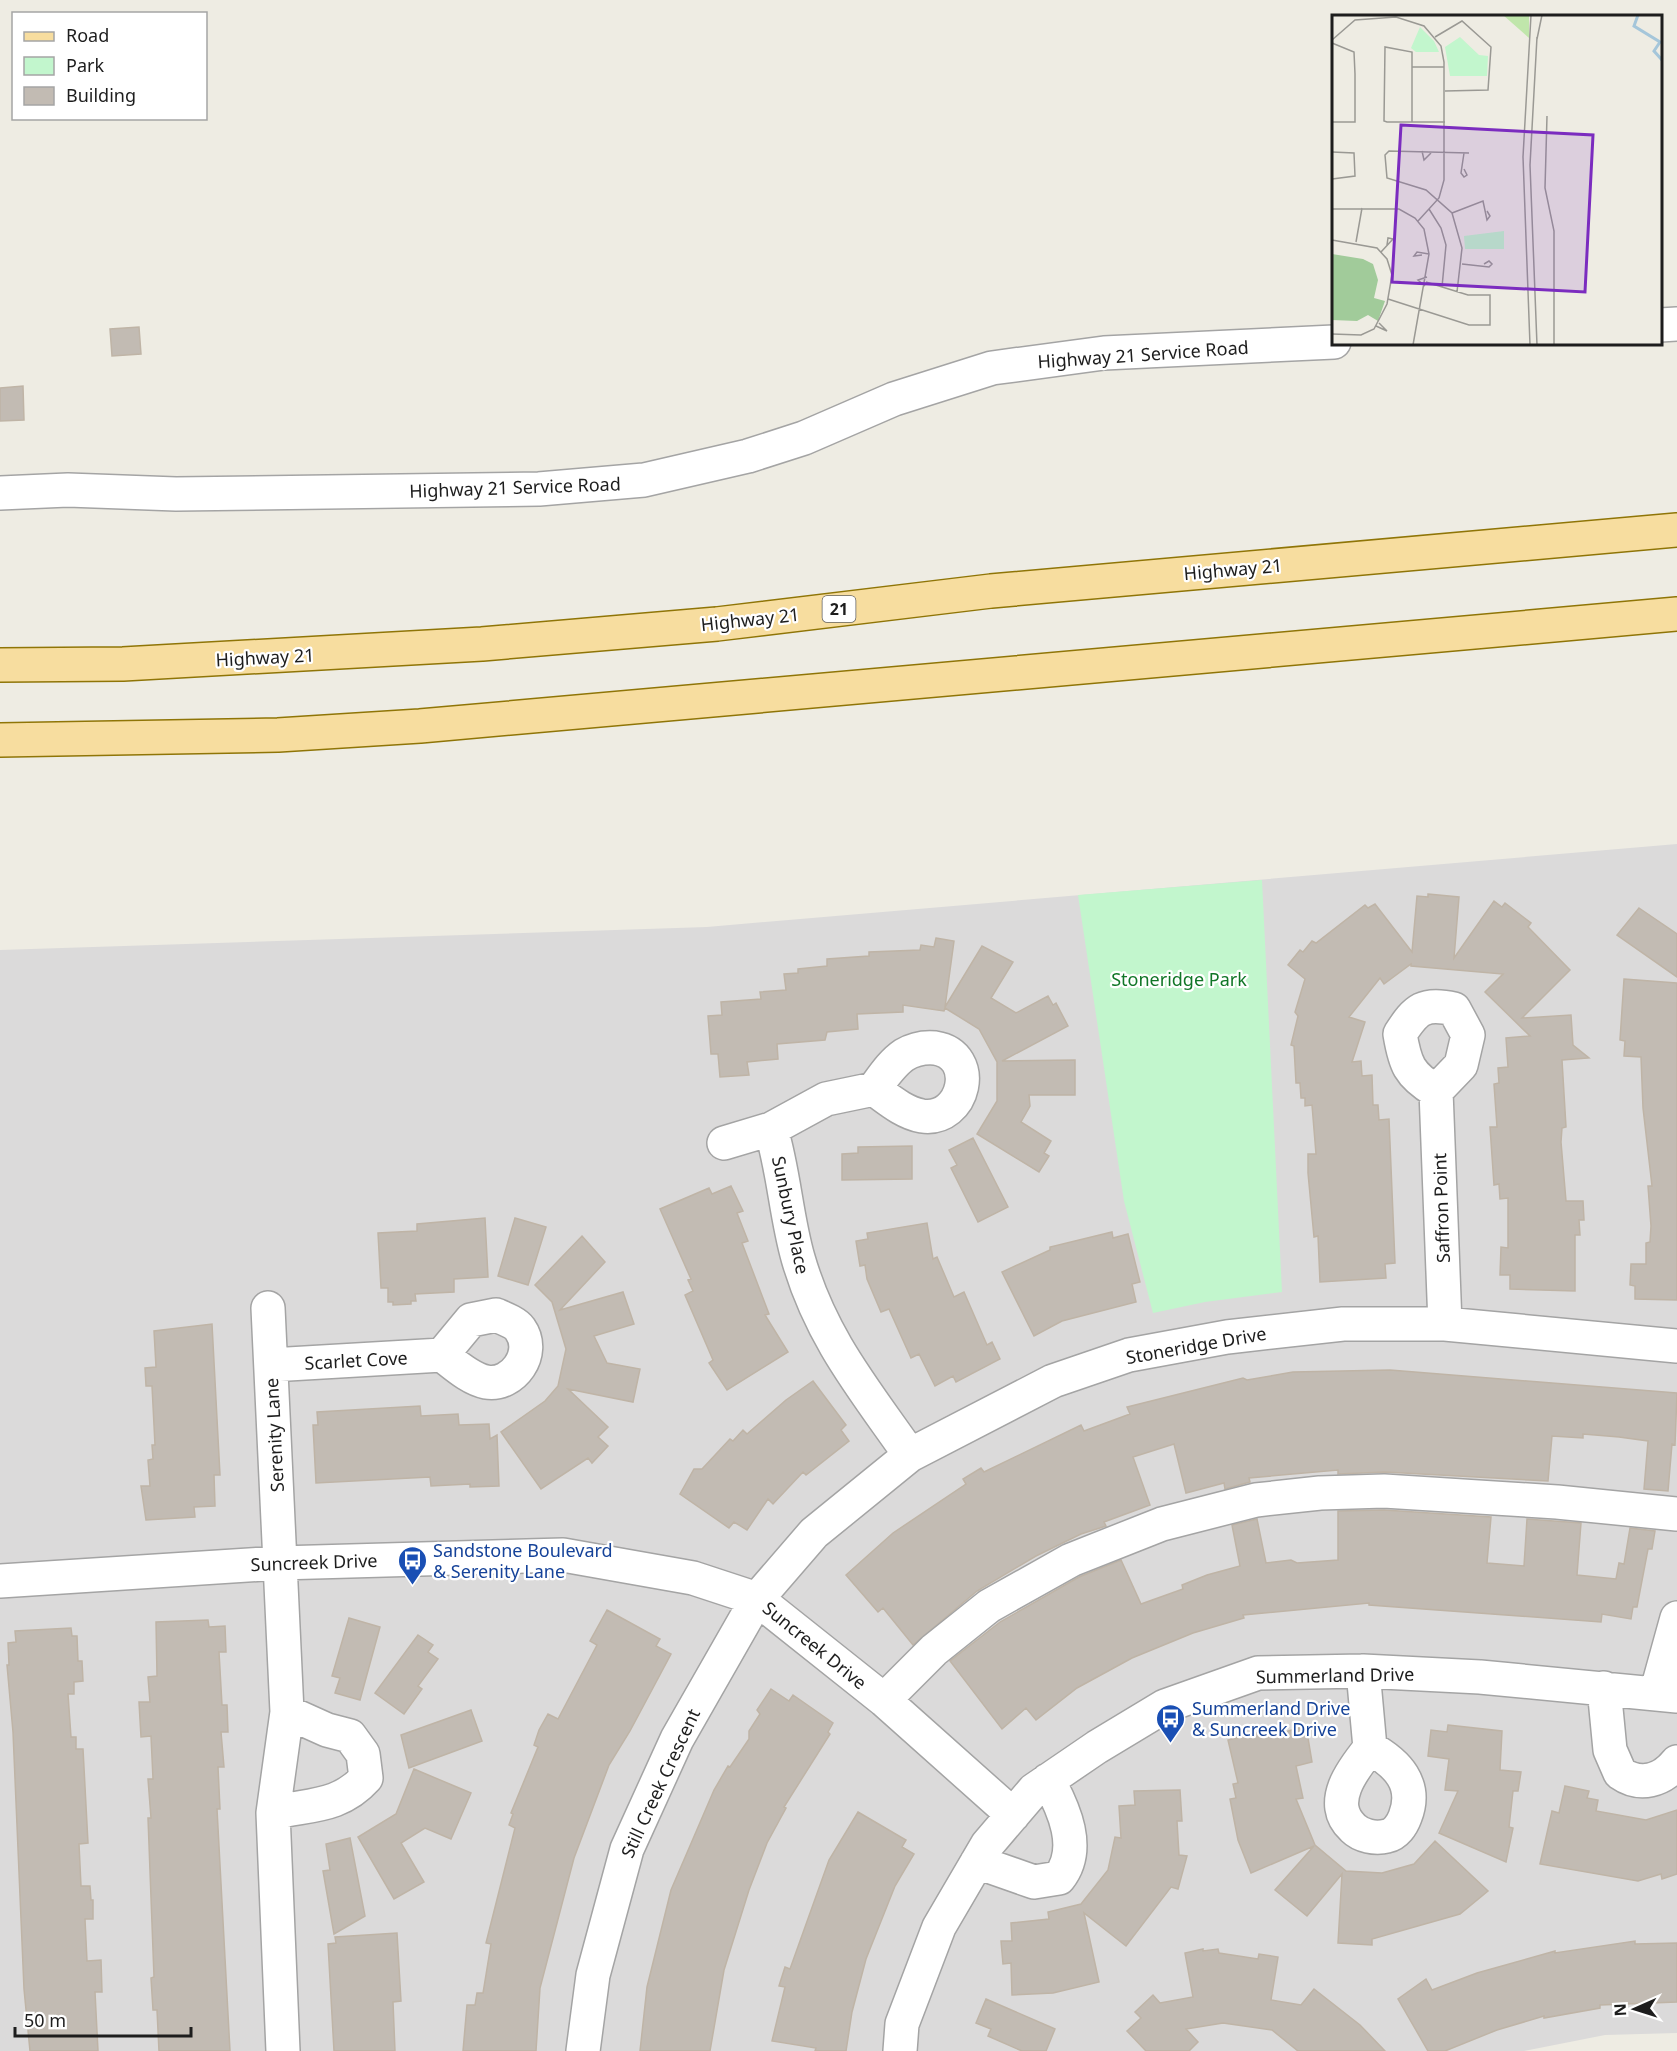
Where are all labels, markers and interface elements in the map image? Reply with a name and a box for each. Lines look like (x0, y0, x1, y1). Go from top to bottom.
legend (12, 12, 207, 120)
inset map (1332, 15, 1662, 345)
text: Road (66, 23, 109, 47)
text: Park (66, 53, 104, 77)
text: Building (66, 83, 136, 107)
street label: Highway 21 Service Road (1037, 335, 1249, 373)
street label: Highway 21 Service Road (409, 471, 621, 503)
street label: Highway 21 (1183, 553, 1283, 585)
road number: 21 (822, 596, 856, 622)
street label: Highway 21 (700, 602, 800, 636)
street label: Highway 21 (215, 642, 315, 672)
park label: Stoneridge Park (1111, 967, 1247, 991)
street label: Saffron Point (1427, 1152, 1455, 1263)
street label: Sunbury Place (767, 1154, 815, 1276)
street label: Stoneridge Drive (1124, 1321, 1268, 1369)
street label: Scarlet Cove (304, 1345, 408, 1375)
street label: Serenity Lane (259, 1377, 289, 1493)
place label: Sandstone Boulevard & Serenity Lane (433, 1538, 613, 1583)
bus stop icon: Sandstone Boulevard & Serenity Lane (396, 1544, 428, 1586)
street label: Suncreek Drive (250, 1548, 378, 1576)
street label: Suncreek Drive (758, 1596, 872, 1694)
street label: Summerland Drive (1256, 1662, 1414, 1688)
place label: Summerland Drive & Suncreek Drive (1192, 1696, 1350, 1741)
bus stop icon: Summerland Drive & Suncreek Drive (1155, 1702, 1187, 1744)
street label: Still Creek Crescent (615, 1704, 705, 1861)
north arrow (1605, 1979, 1665, 2039)
scale bar (15, 2000, 190, 2038)
text: N (1609, 2003, 1631, 2017)
text: 50 m (24, 2008, 66, 2032)

